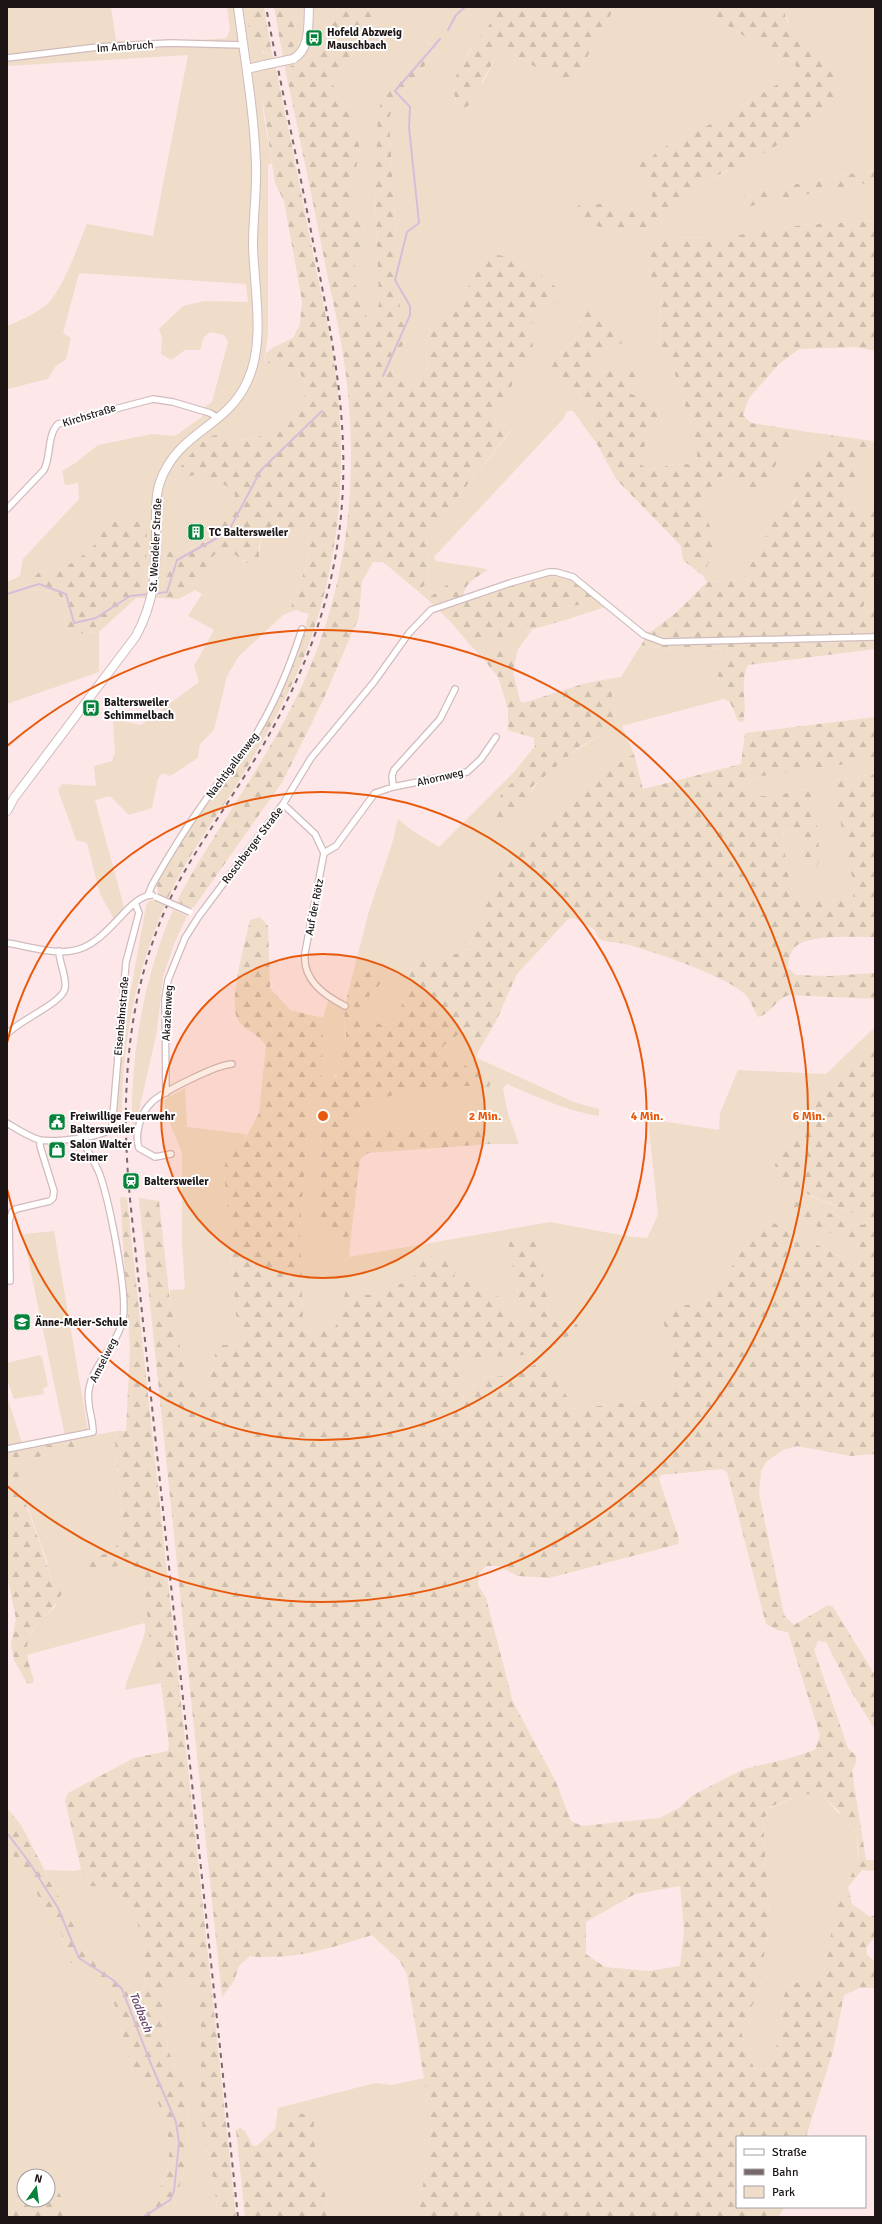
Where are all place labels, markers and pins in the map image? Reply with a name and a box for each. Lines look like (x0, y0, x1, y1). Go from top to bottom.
place label: Hofeld Abzweig Mauschbach (327, 26, 402, 52)
bus stop icon: Hofeld Abzweig Mauschbach (304, 28, 324, 48)
building icon: TC Baltersweiler (186, 522, 206, 542)
place label: TC Baltersweiler (209, 526, 289, 539)
place label: Baltersweiler Schimmelbach (104, 696, 174, 722)
bus stop icon: Baltersweiler Schimmelbach (81, 698, 101, 718)
centre of rings (316, 1109, 330, 1123)
place label: Freiwillige Feuerwehr Baltersweiler (70, 1110, 176, 1136)
public building icon: Freiwillige Feuerwehr Baltersweiler (47, 1112, 67, 1132)
place label: Salon Walter Steimer (70, 1138, 132, 1164)
shop icon: Salon Walter Steimer (47, 1140, 67, 1160)
station icon: Baltersweiler (121, 1171, 141, 1191)
place label: Baltersweiler (144, 1175, 209, 1188)
school or university icon: Änne-Meier-Schule (12, 1312, 32, 1332)
place label: Änne-Meier-Schule (35, 1315, 128, 1329)

